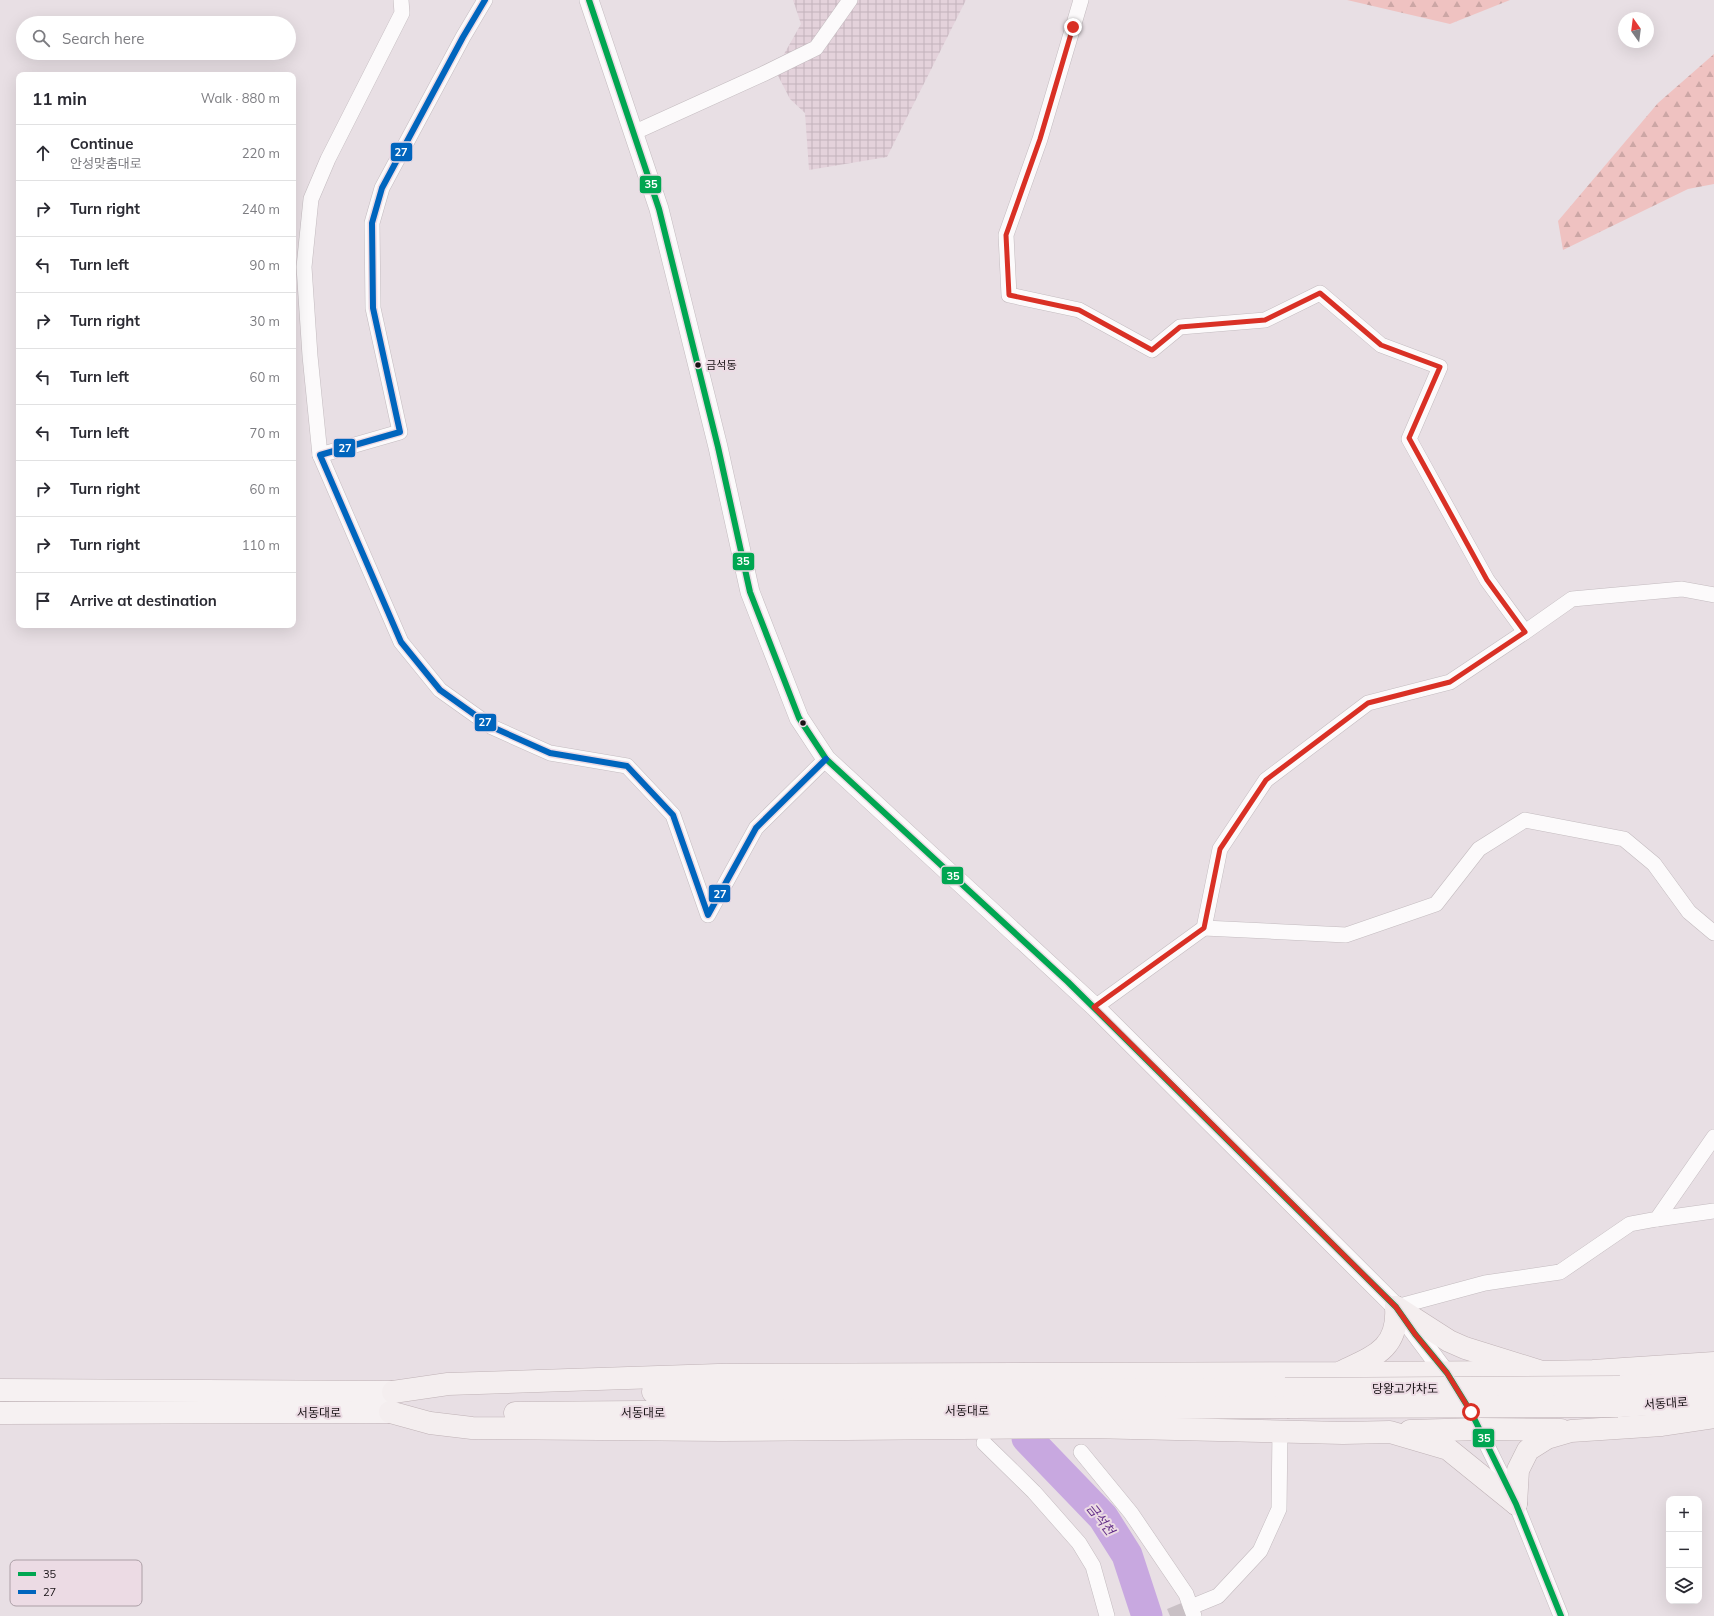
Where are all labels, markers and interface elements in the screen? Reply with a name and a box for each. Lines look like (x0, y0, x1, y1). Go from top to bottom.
north arrow (1618, 12, 1654, 48)
search box (16, 16, 296, 60)
route end (1064, 18, 1082, 36)
icon: search (30, 27, 52, 49)
text: Search here (62, 29, 144, 48)
text: 11 min (32, 88, 87, 109)
text: Walk · 880 m (201, 90, 280, 106)
text: Continue (70, 134, 133, 153)
icon: ahead (32, 142, 54, 164)
line badge: 27 (390, 142, 413, 162)
text: 220 m (242, 145, 280, 161)
text: 27 (394, 145, 408, 159)
text: 안성맞춤대로 (70, 155, 142, 171)
line badge: 35 (639, 175, 662, 194)
text: 35 (644, 177, 658, 191)
icon: right (32, 198, 54, 220)
text: Turn right (70, 199, 140, 218)
text: 240 m (242, 201, 280, 217)
icon: left (32, 254, 54, 276)
text: Turn left (70, 255, 129, 274)
text: 90 m (250, 257, 280, 273)
icon: right (32, 310, 54, 332)
text: Turn right (70, 311, 140, 330)
text: 30 m (250, 313, 280, 329)
place label: 금석동 (706, 358, 736, 372)
marker: 금석동 (693, 360, 703, 370)
icon: left (32, 366, 54, 388)
text: Turn left (70, 367, 129, 386)
text: 60 m (250, 369, 280, 385)
icon: left (32, 422, 54, 444)
text: Turn left (70, 423, 129, 442)
text: 70 m (250, 425, 280, 441)
line badge: 27 (333, 438, 356, 458)
text: 27 (338, 441, 352, 455)
icon: right (32, 478, 54, 500)
text: Turn right (70, 479, 140, 498)
text: 60 m (250, 481, 280, 497)
icon: right (32, 534, 54, 556)
text: Turn right (70, 535, 140, 554)
text: 110 m (242, 537, 280, 553)
line badge: 35 (732, 552, 755, 571)
text: 35 (736, 554, 750, 568)
icon: arrive (32, 590, 54, 612)
text: Arrive at destination (70, 591, 217, 610)
line badge: 27 (474, 713, 497, 732)
text: 27 (478, 715, 492, 729)
unlabelled marker (798, 718, 808, 728)
line badge: 35 (941, 866, 964, 885)
text: 35 (946, 869, 960, 883)
line badge: 27 (708, 884, 731, 903)
text: 27 (713, 887, 727, 901)
street label: 당왕고가차도 (1372, 1381, 1438, 1396)
street label: 서동대로 (1643, 1394, 1689, 1412)
street label: 서동대로 (945, 1403, 989, 1418)
route start (1462, 1403, 1480, 1421)
street label: 서동대로 (297, 1405, 341, 1420)
street label: 서동대로 (621, 1405, 665, 1420)
line badge: 35 (1472, 1428, 1495, 1448)
text: 35 (1477, 1431, 1491, 1445)
map controls (1666, 1496, 1702, 1604)
button: + (1666, 1496, 1702, 1532)
water label: 금석천 (1084, 1500, 1119, 1539)
button: − (1666, 1532, 1702, 1568)
legend (10, 1560, 142, 1606)
text: 35 (43, 1567, 57, 1581)
button: layers (1666, 1568, 1702, 1604)
text: 27 (43, 1585, 56, 1599)

